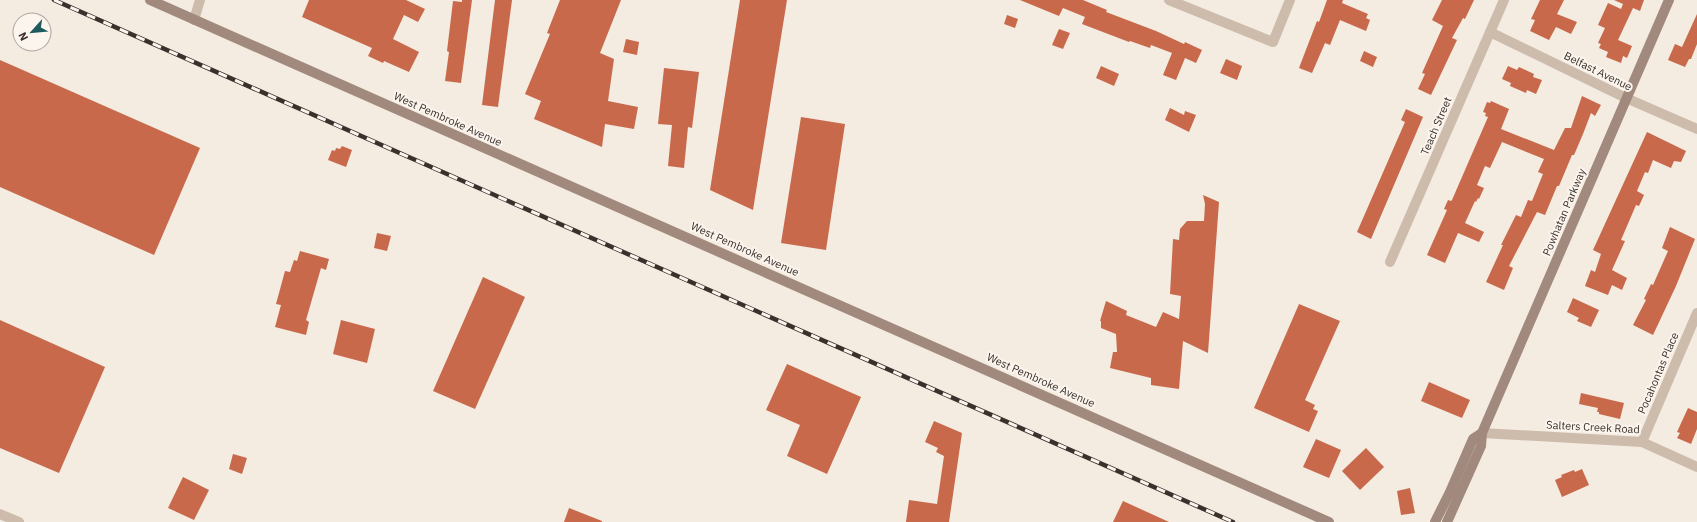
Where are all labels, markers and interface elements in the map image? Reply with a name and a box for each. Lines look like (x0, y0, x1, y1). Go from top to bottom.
north arrow (12, 12, 52, 52)
text: N (15, 30, 31, 43)
street label: Belfast Avenue (1562, 48, 1634, 94)
street label: West Pembroke Avenue (392, 89, 504, 149)
street label: Teach Street (1417, 95, 1455, 157)
street label: Powhatan Parkway (1539, 166, 1589, 258)
street label: West Pembroke Avenue (689, 219, 801, 279)
street label: Pocahontas Place (1634, 330, 1682, 416)
street label: West Pembroke Avenue (985, 350, 1097, 410)
street label: Salters Creek Road (1546, 418, 1640, 436)

